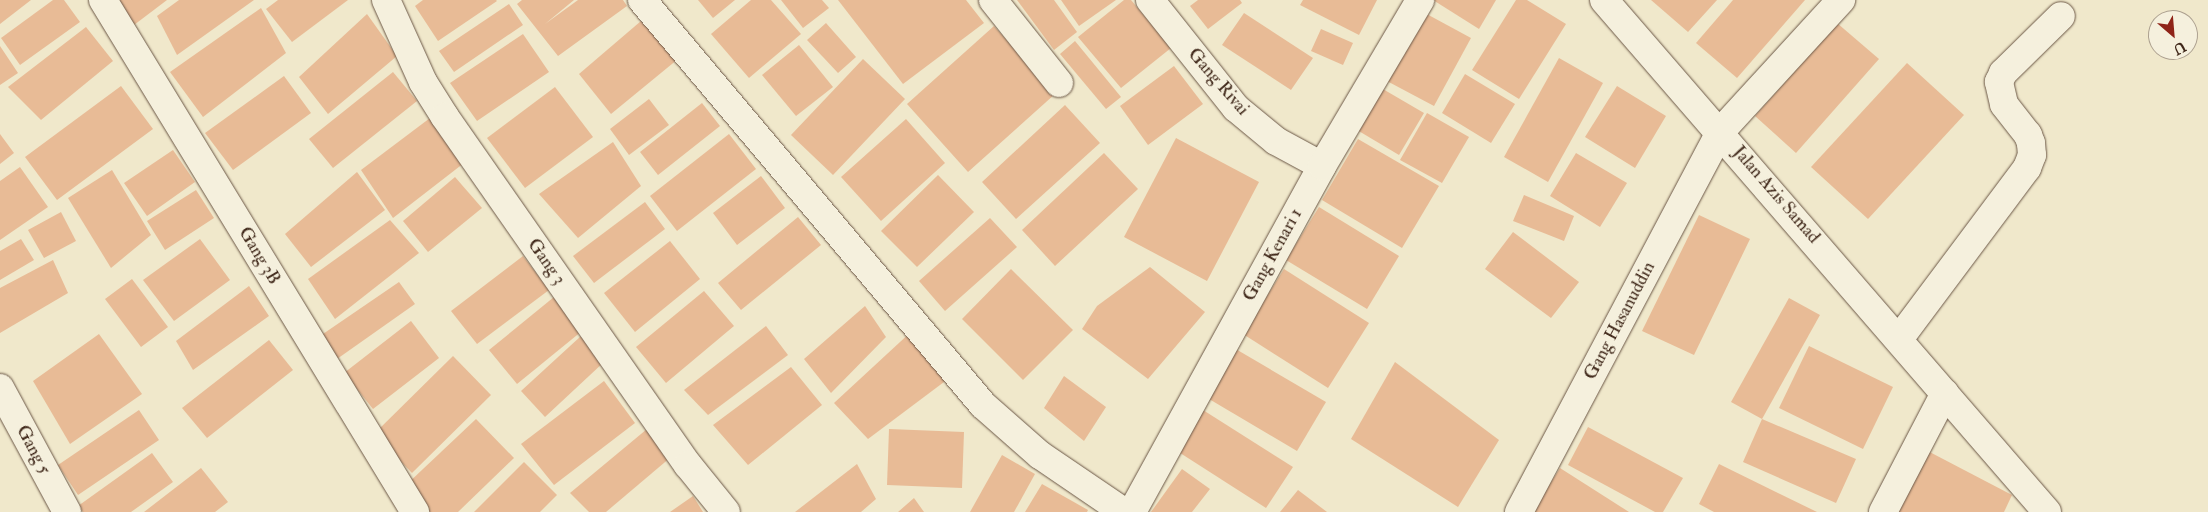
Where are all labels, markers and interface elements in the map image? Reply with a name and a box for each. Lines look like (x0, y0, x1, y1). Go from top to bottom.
north arrow (2148, 10, 2198, 60)
text: U (2171, 38, 2189, 58)
street label: Gang Rivai (1183, 44, 1253, 120)
street label: Jalan Azis Samad (1728, 142, 1824, 248)
street label: Gang Kenari 1 (1239, 205, 1307, 305)
street label: Gang 3B (233, 223, 285, 289)
street label: Gang 3 (522, 235, 570, 289)
street label: Gang Hasanuddin (1580, 258, 1660, 384)
street label: Gang 5 (11, 422, 55, 478)

